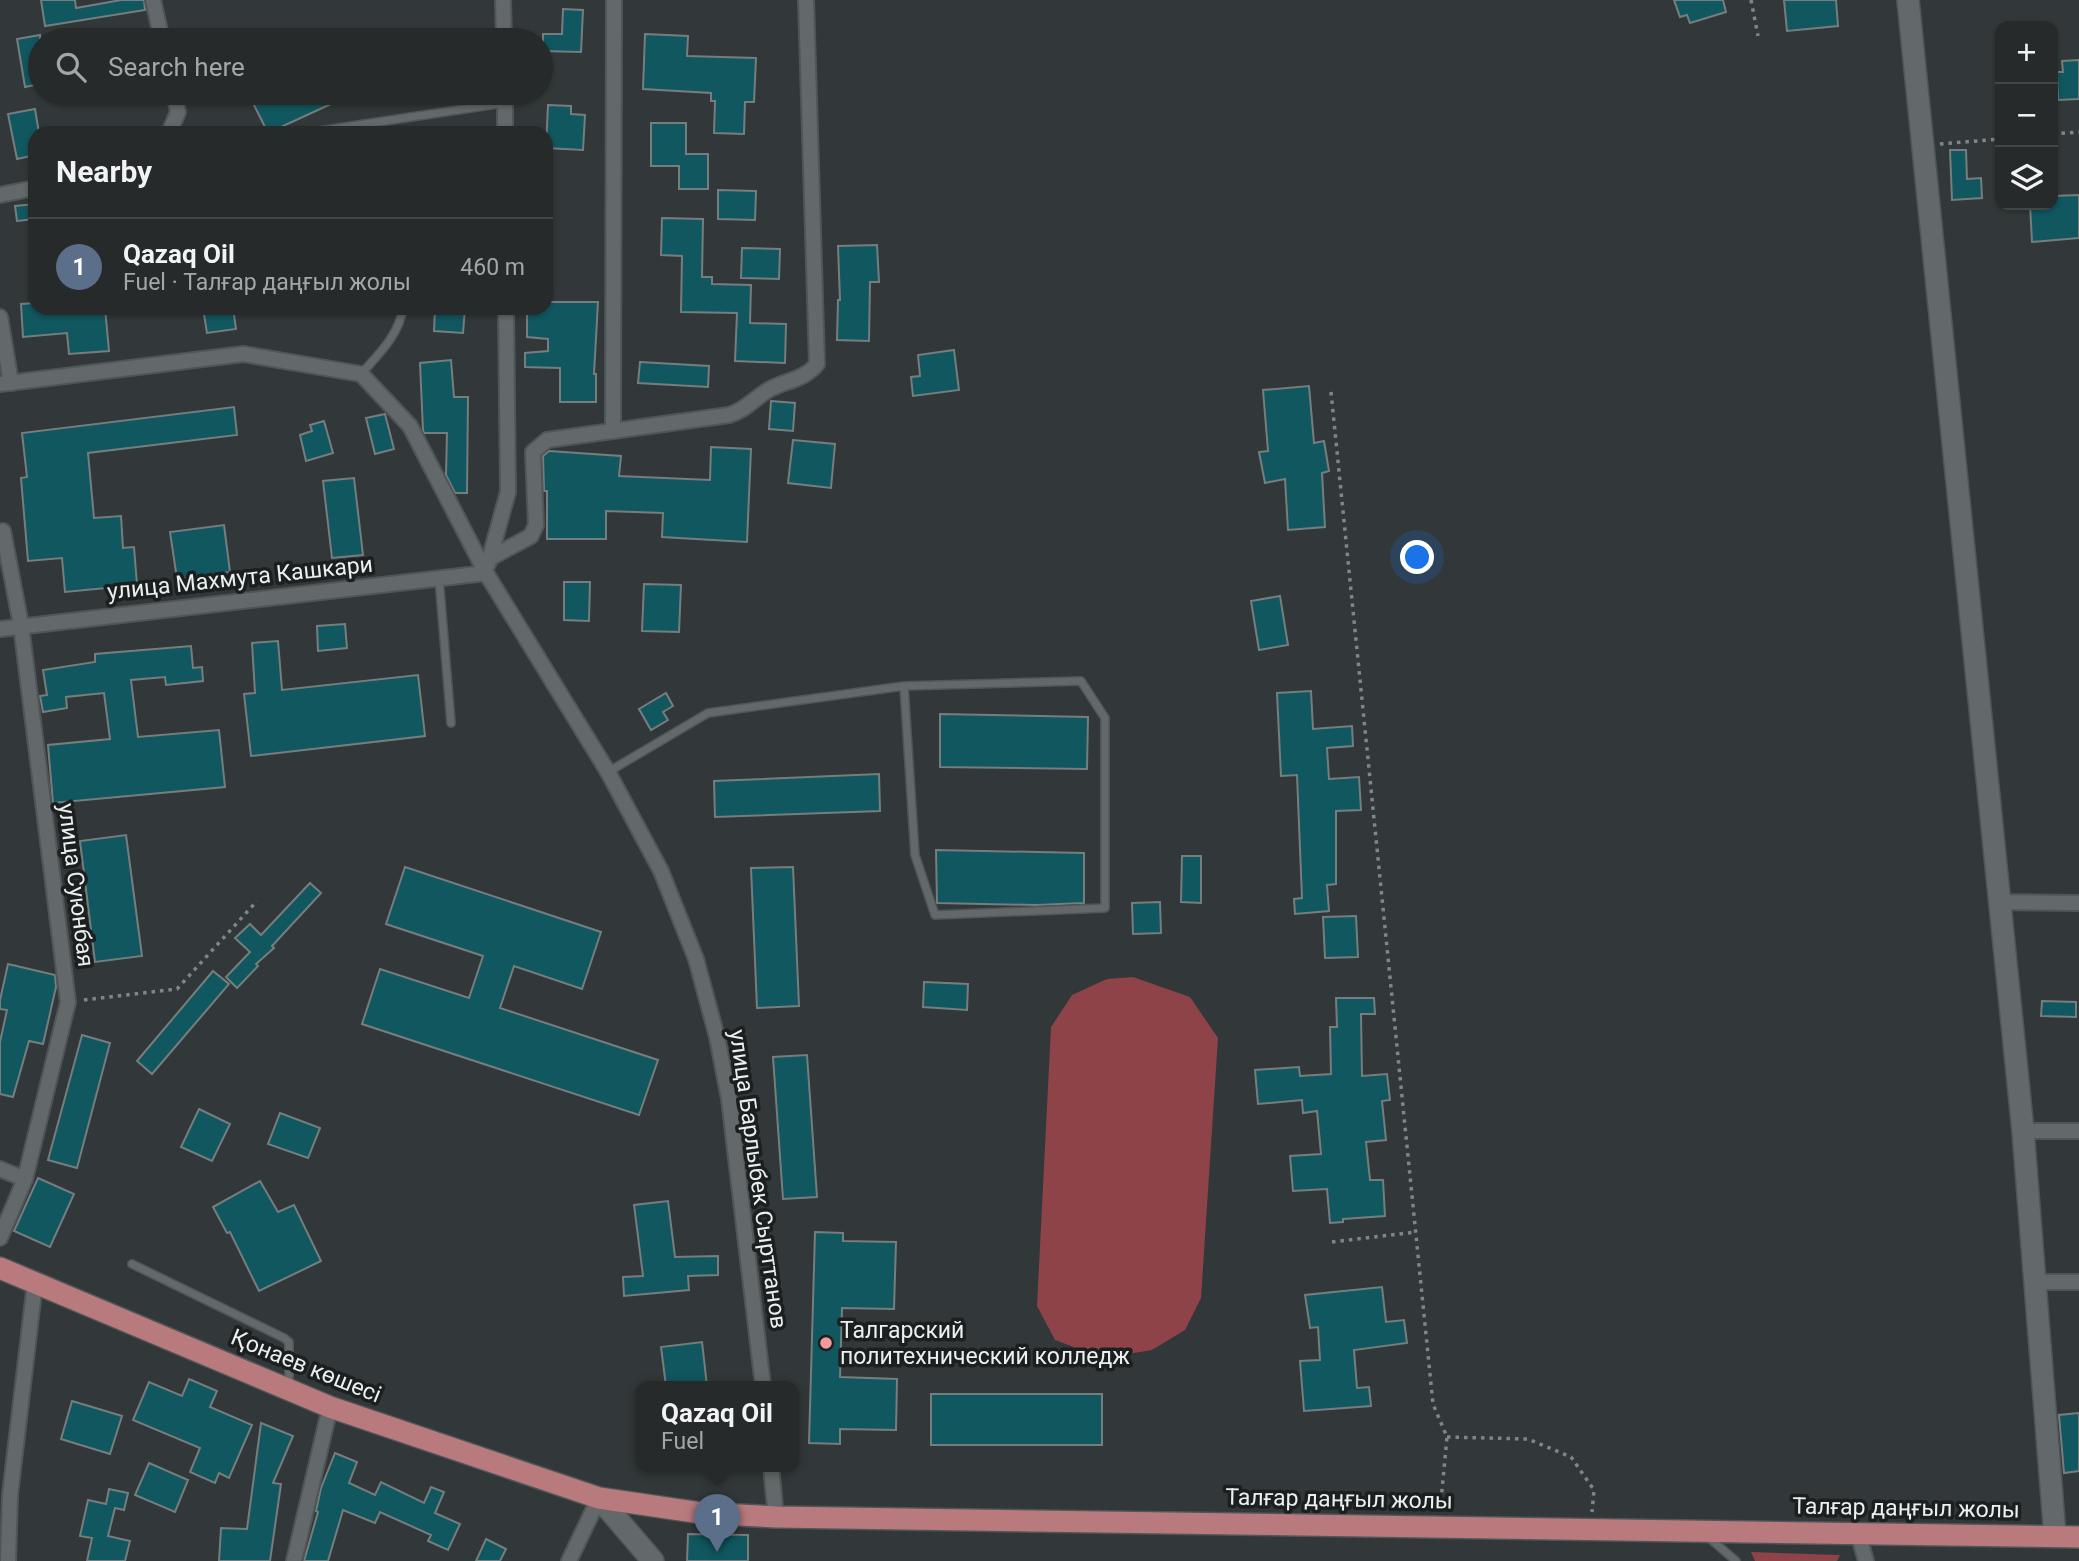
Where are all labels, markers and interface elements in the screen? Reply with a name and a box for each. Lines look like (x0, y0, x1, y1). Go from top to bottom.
map controls (1995, 21, 2058, 210)
button: + (1995, 21, 2058, 84)
search box (28, 28, 553, 105)
icon: search (52, 48, 90, 86)
text: Search here (108, 52, 245, 82)
button: − (1995, 84, 2058, 147)
button: layers (1995, 147, 2058, 210)
text: Nearby (56, 154, 152, 189)
text: Qazaq Oil (123, 239, 235, 269)
text: 1 (72, 254, 86, 281)
text: 460 m (460, 254, 525, 281)
text: Fuel · Талғар даңғыл жолы (123, 269, 411, 296)
your location (1400, 540, 1434, 574)
street label: улица Махмута Кашкари (106, 551, 374, 605)
street label: улица Суюнбая (53, 802, 99, 968)
street label: улица Барлыбек Сырттанов (724, 1028, 792, 1330)
place label: Талгарский политехнический колледж (840, 1317, 1130, 1370)
street label: Қонаев көшесі (227, 1324, 385, 1408)
marker: Талгарский политехнический колледж (818, 1335, 834, 1351)
popup (635, 1381, 799, 1472)
text: Qazaq Oil (661, 1398, 773, 1428)
text: Fuel (661, 1428, 704, 1455)
street label: Талғар даңғыл жолы (1225, 1484, 1453, 1514)
street label: Талғар даңғыл жолы (1792, 1493, 2020, 1523)
pin: 1 (694, 1494, 740, 1552)

